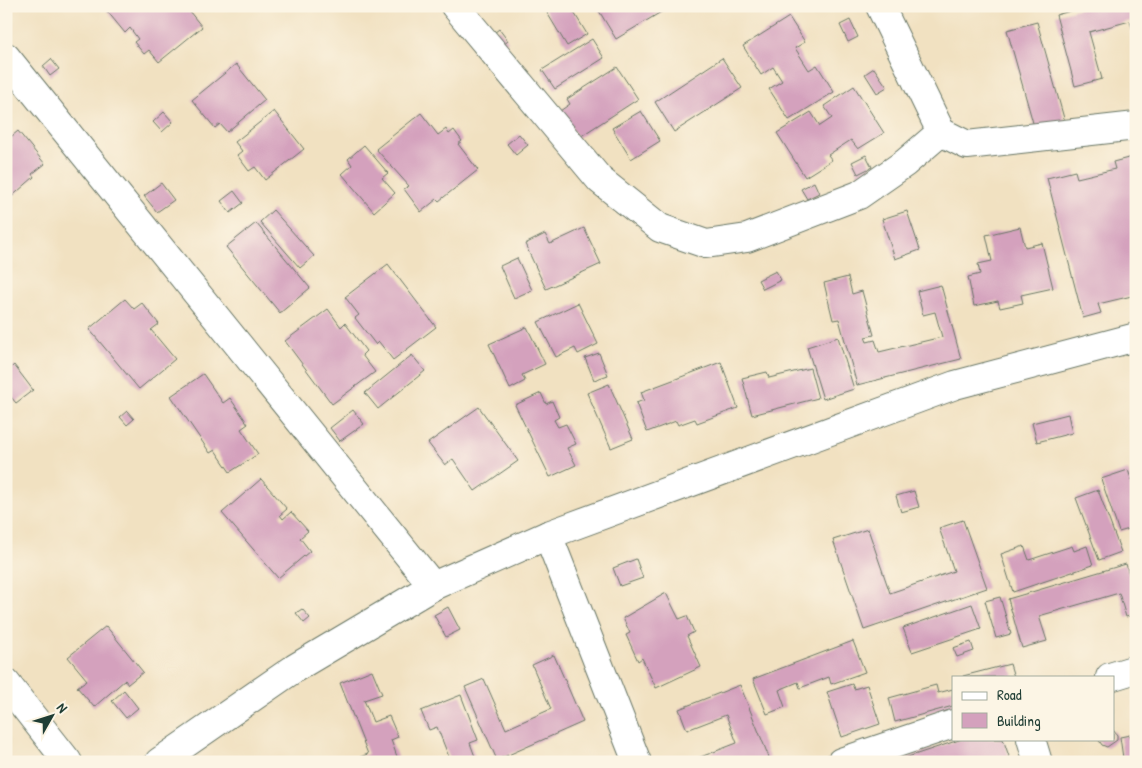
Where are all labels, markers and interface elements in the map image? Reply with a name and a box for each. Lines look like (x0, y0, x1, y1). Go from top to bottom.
legend (952, 676, 1114, 740)
text: Road (997, 684, 1022, 705)
north arrow (28, 690, 78, 740)
text: N (53, 699, 73, 717)
text: Building (997, 710, 1041, 731)

